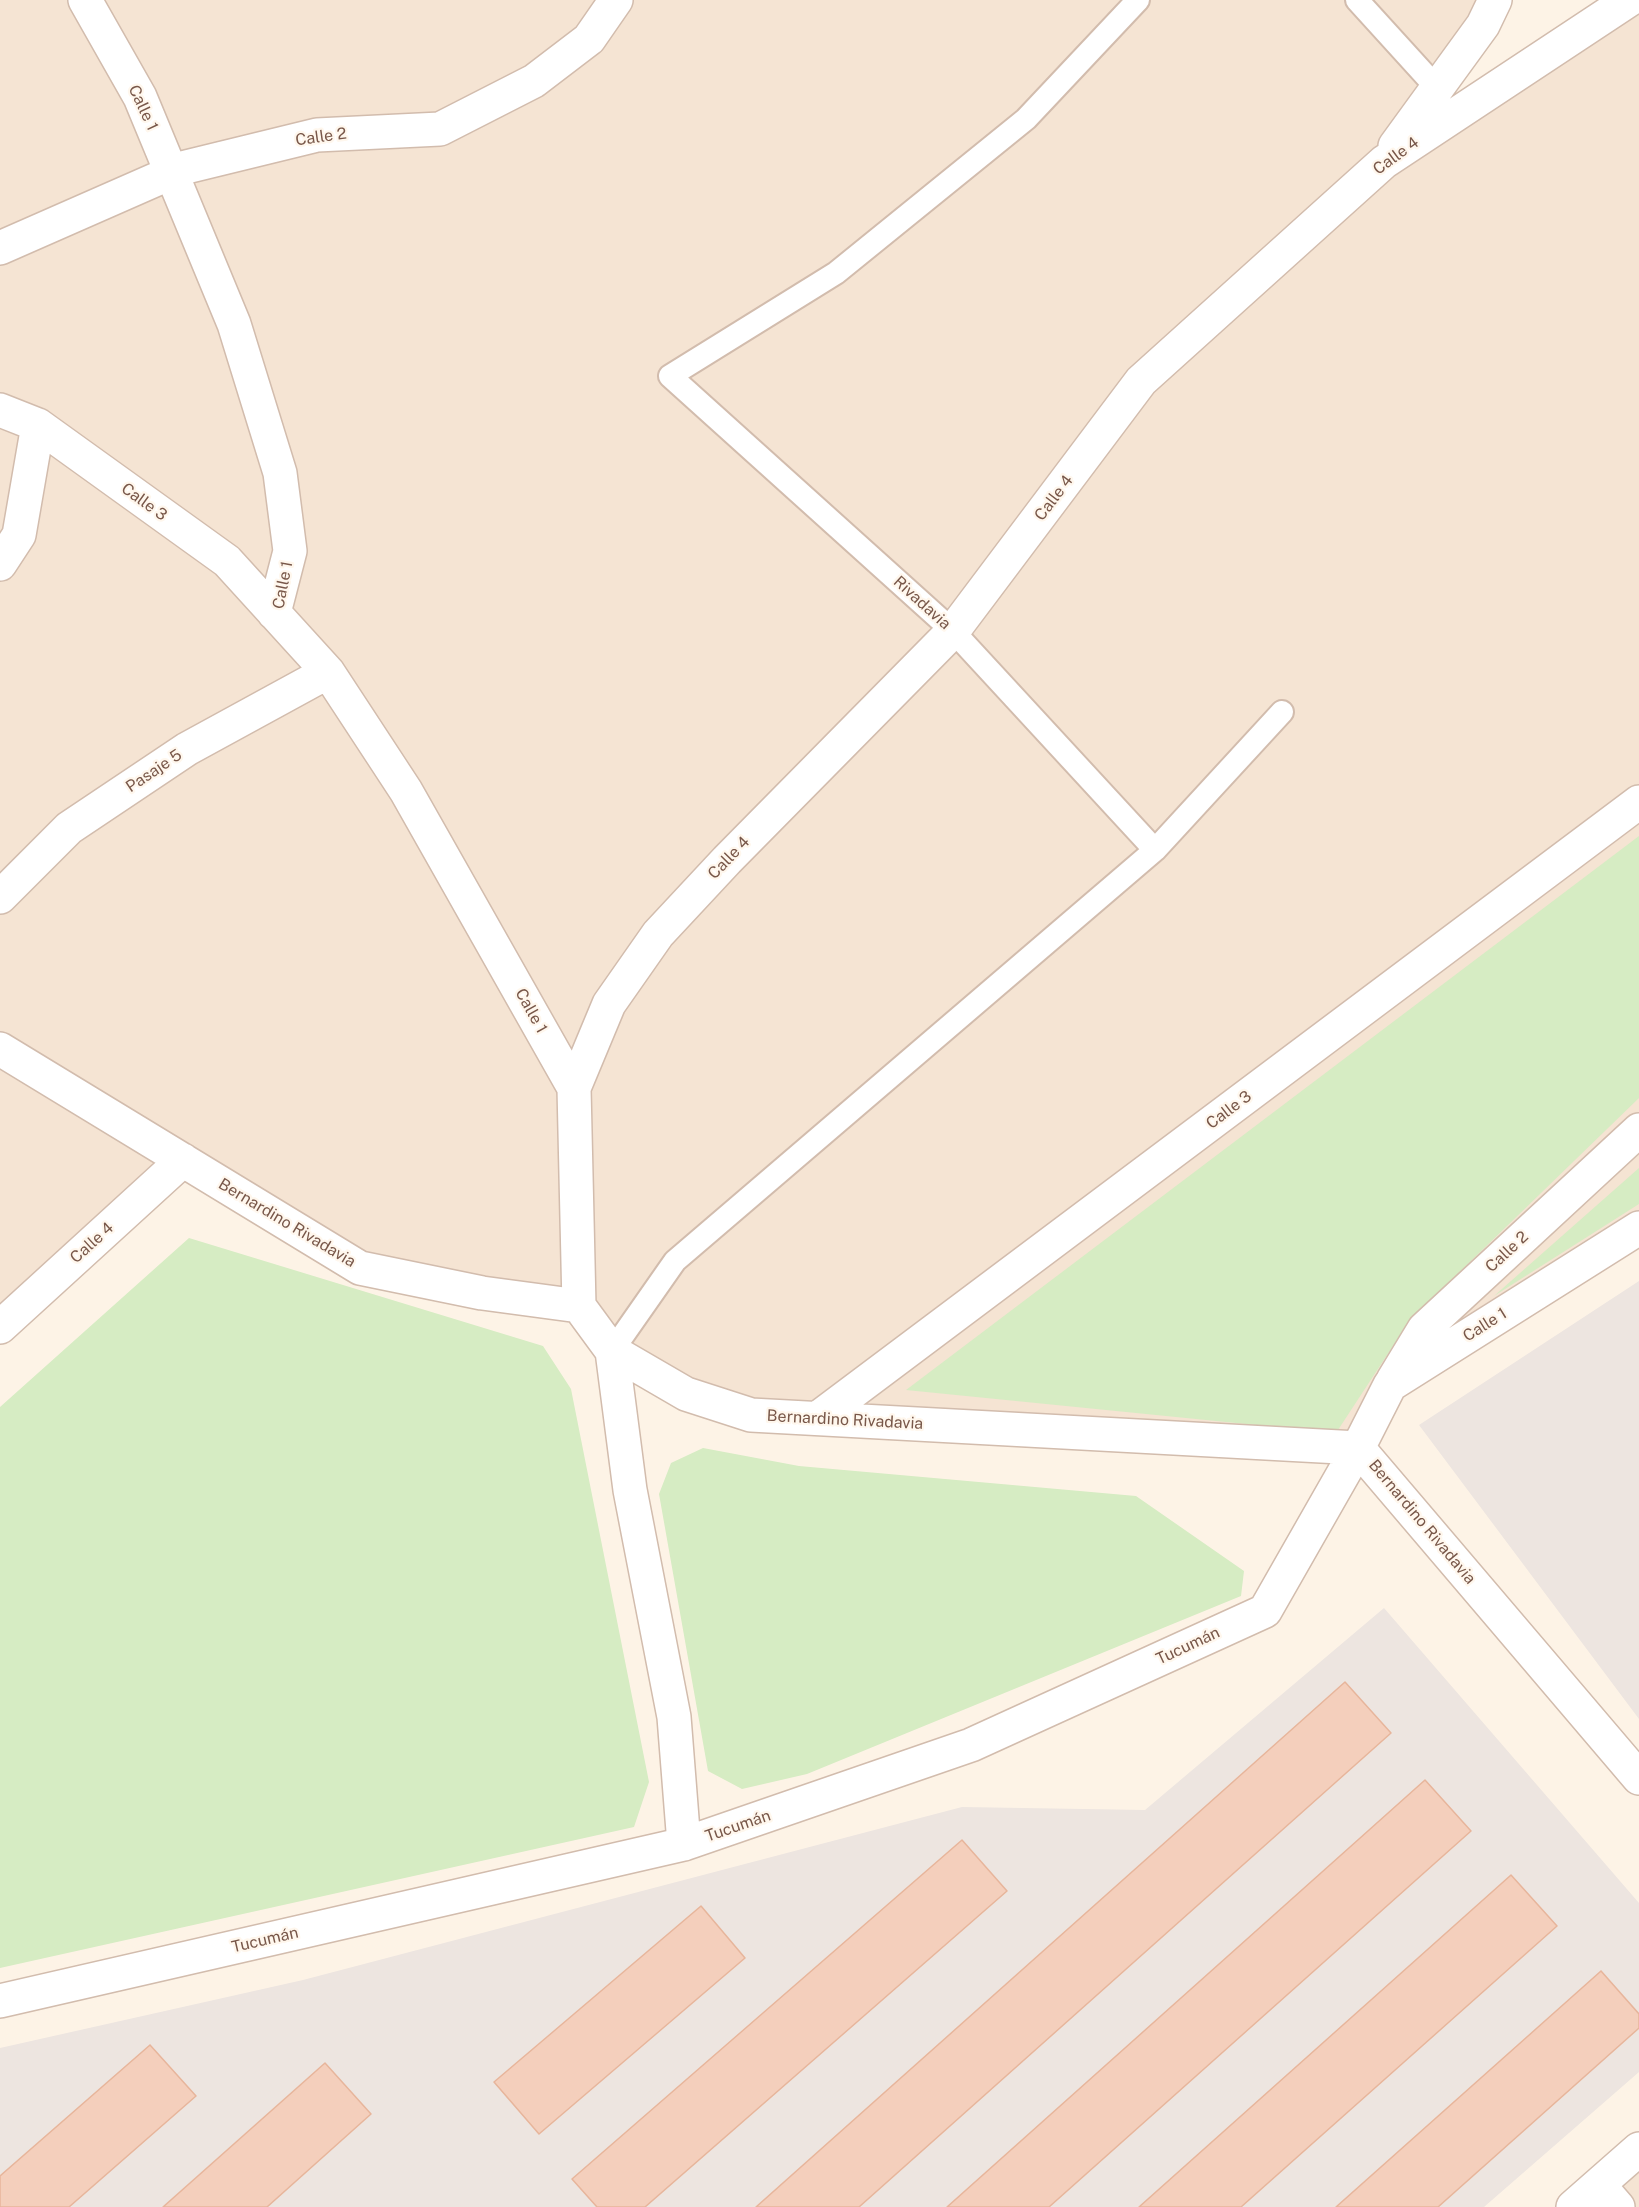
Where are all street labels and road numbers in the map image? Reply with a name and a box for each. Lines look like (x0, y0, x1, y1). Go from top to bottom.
street label: Calle 1 (124, 82, 162, 134)
street label: Calle 2 (294, 124, 348, 150)
street label: Calle 4 (1369, 133, 1423, 179)
street label: Calle 4 (1031, 472, 1077, 524)
street label: Calle 3 (117, 479, 171, 525)
street label: Calle 1 (269, 559, 297, 611)
street label: Rivadavia (889, 572, 955, 634)
street label: Pasaje 5 (122, 745, 186, 797)
street label: Calle 4 (704, 833, 754, 883)
street label: Calle 1 (511, 985, 551, 1037)
street label: Calle 3 (1203, 1087, 1255, 1133)
street label: Bernardino Rivadavia (215, 1174, 359, 1272)
street label: Calle 4 (66, 1219, 118, 1267)
street label: Calle 2 (1482, 1227, 1532, 1277)
street label: Calle 1 (1459, 1304, 1511, 1346)
street label: Bernardino Rivadavia (766, 1406, 924, 1434)
street label: Bernardino Rivadavia (1364, 1456, 1480, 1588)
street label: Tucumán (1153, 1623, 1223, 1669)
street label: Tucumán (703, 1806, 773, 1846)
street label: Tucumán (230, 1923, 300, 1957)

